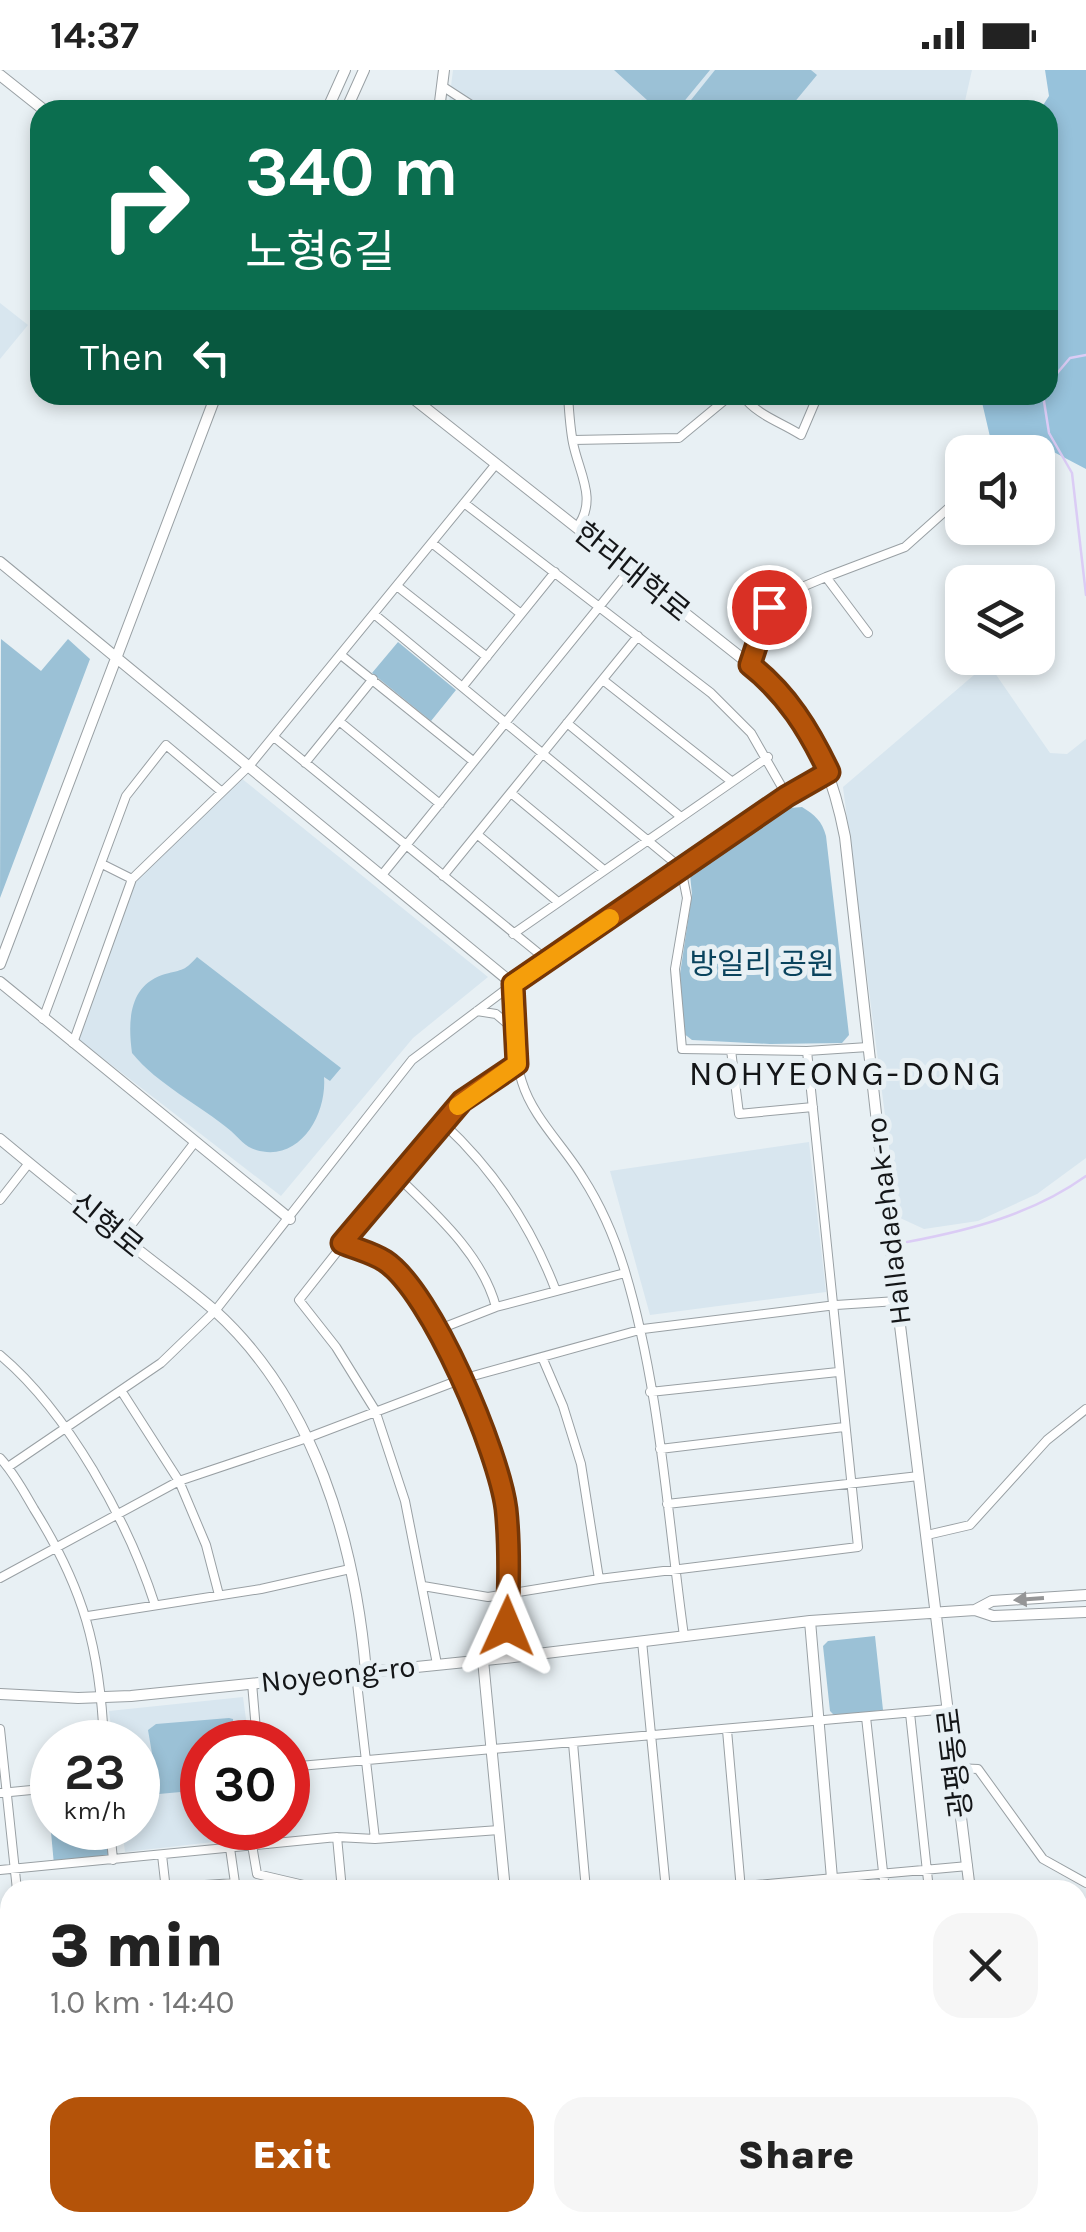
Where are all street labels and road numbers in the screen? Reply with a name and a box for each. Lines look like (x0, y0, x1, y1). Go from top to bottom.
street label: 한라대학로 (567, 515, 697, 629)
street label: Halladaehak-ro (857, 1115, 919, 1327)
street label: 신형로 (63, 1185, 151, 1265)
street label: Noyeong-ro (259, 1648, 417, 1700)
street label: 광평동로 (930, 1706, 980, 1820)

